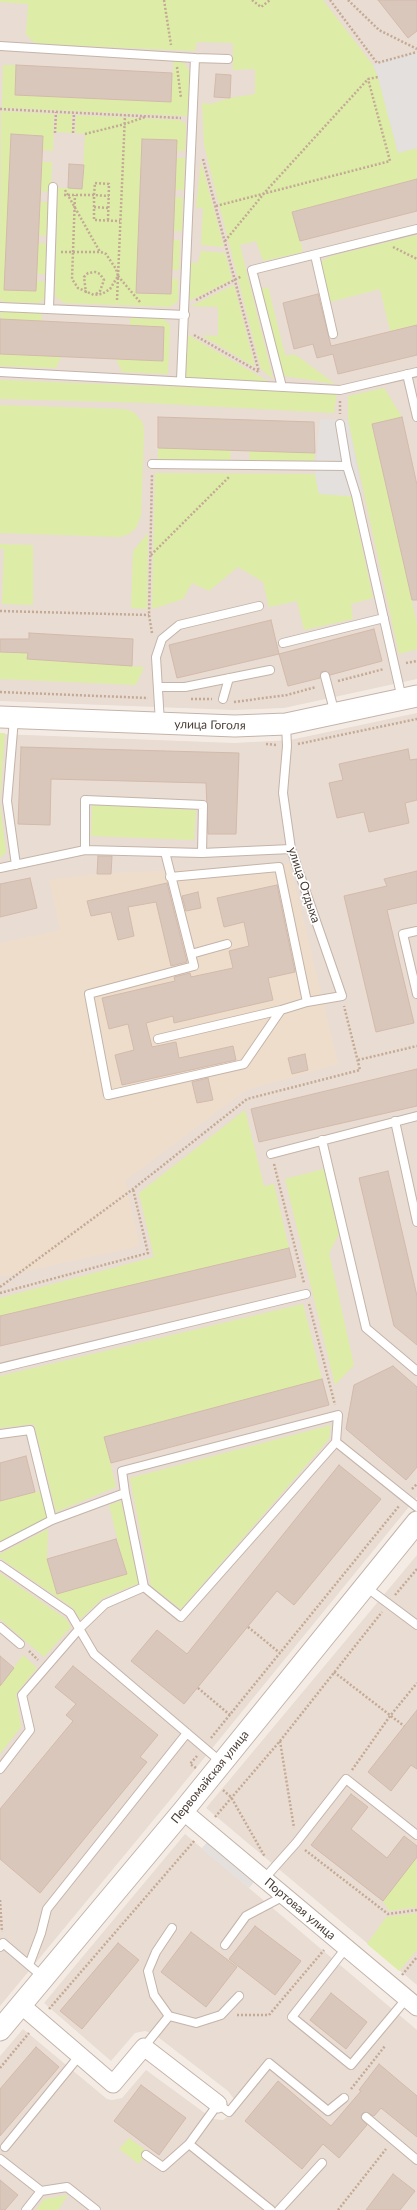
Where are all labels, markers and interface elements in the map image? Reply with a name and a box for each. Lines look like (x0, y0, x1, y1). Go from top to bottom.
street label: улица Гоголя (174, 717, 246, 733)
street label: улица Отдыха (285, 845, 323, 925)
street label: Первомайская улица (168, 1728, 252, 1826)
street label: Портовая улица (262, 1875, 338, 1943)

